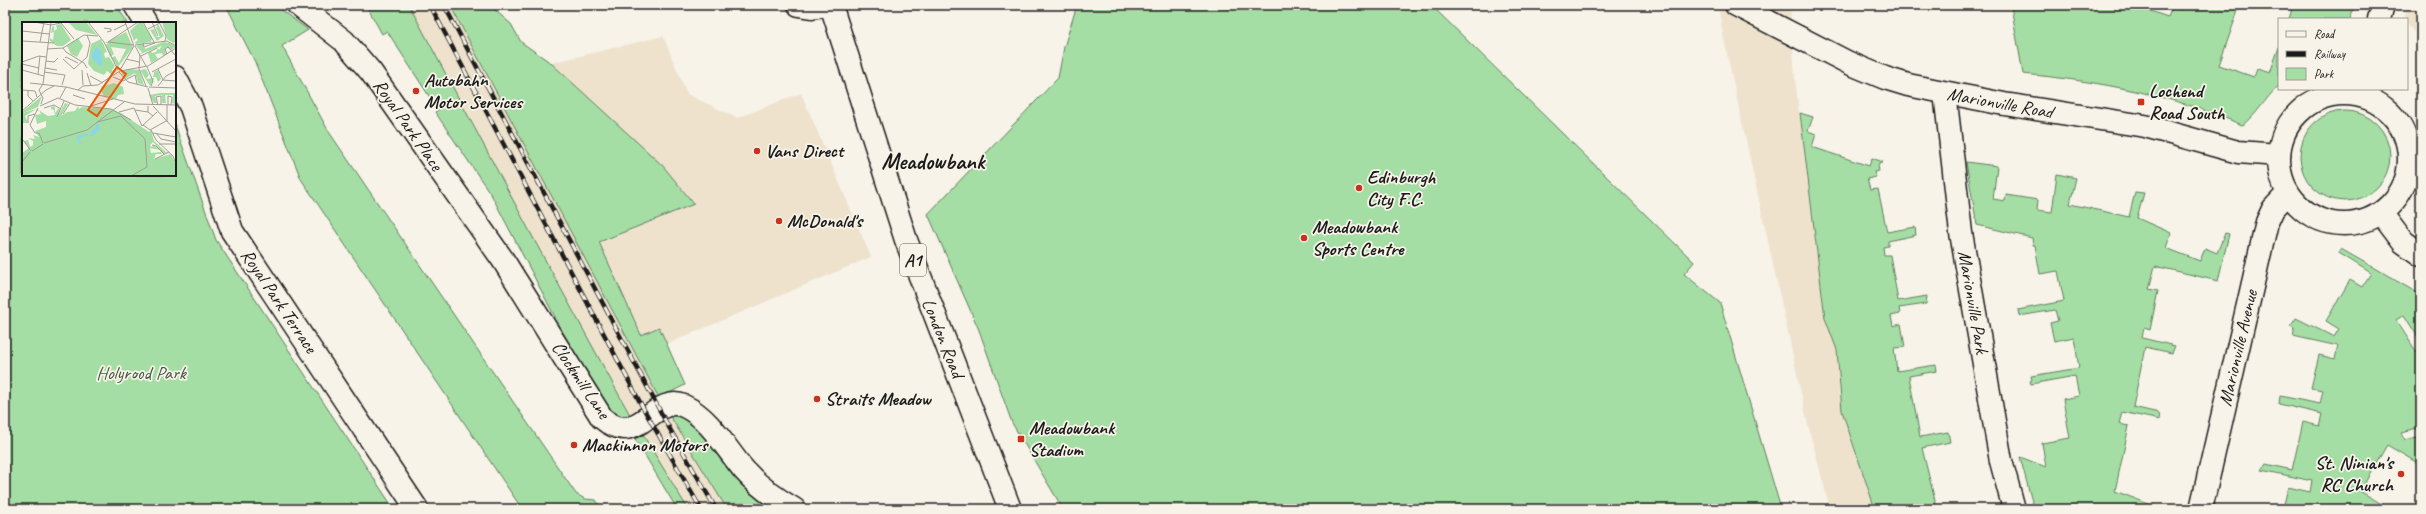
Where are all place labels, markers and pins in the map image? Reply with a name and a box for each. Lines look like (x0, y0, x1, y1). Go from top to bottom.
place label: Autobahn Motor Services (424, 68, 524, 114)
place label: Lochend Road South (2149, 79, 2226, 125)
marker: Autobahn Motor Services (411, 86, 421, 96)
marker: Lochend Road South (2136, 97, 2146, 107)
place label: Vans Direct (765, 139, 846, 163)
marker: Vans Direct (752, 146, 762, 156)
place label: Edinburgh City F.C. (1367, 165, 1436, 211)
marker: Edinburgh City F.C. (1354, 183, 1364, 193)
place label: McDonald's (787, 209, 865, 233)
place label: Meadowbank Sports Centre (1312, 215, 1405, 261)
marker: McDonald's (774, 216, 784, 226)
marker: Meadowbank Sports Centre (1299, 233, 1309, 243)
place label: Straits Meadow (825, 387, 933, 411)
marker: Straits Meadow (812, 394, 822, 404)
place label: Meadowbank Stadium (1029, 416, 1116, 462)
place label: Mackinnon Motors (582, 433, 709, 457)
marker: Meadowbank Stadium (1016, 434, 1026, 444)
marker: Mackinnon Motors (569, 440, 579, 450)
place label: St. Ninian's RC Church (2315, 451, 2395, 497)
marker: St. Ninian's RC Church (2396, 469, 2406, 479)

